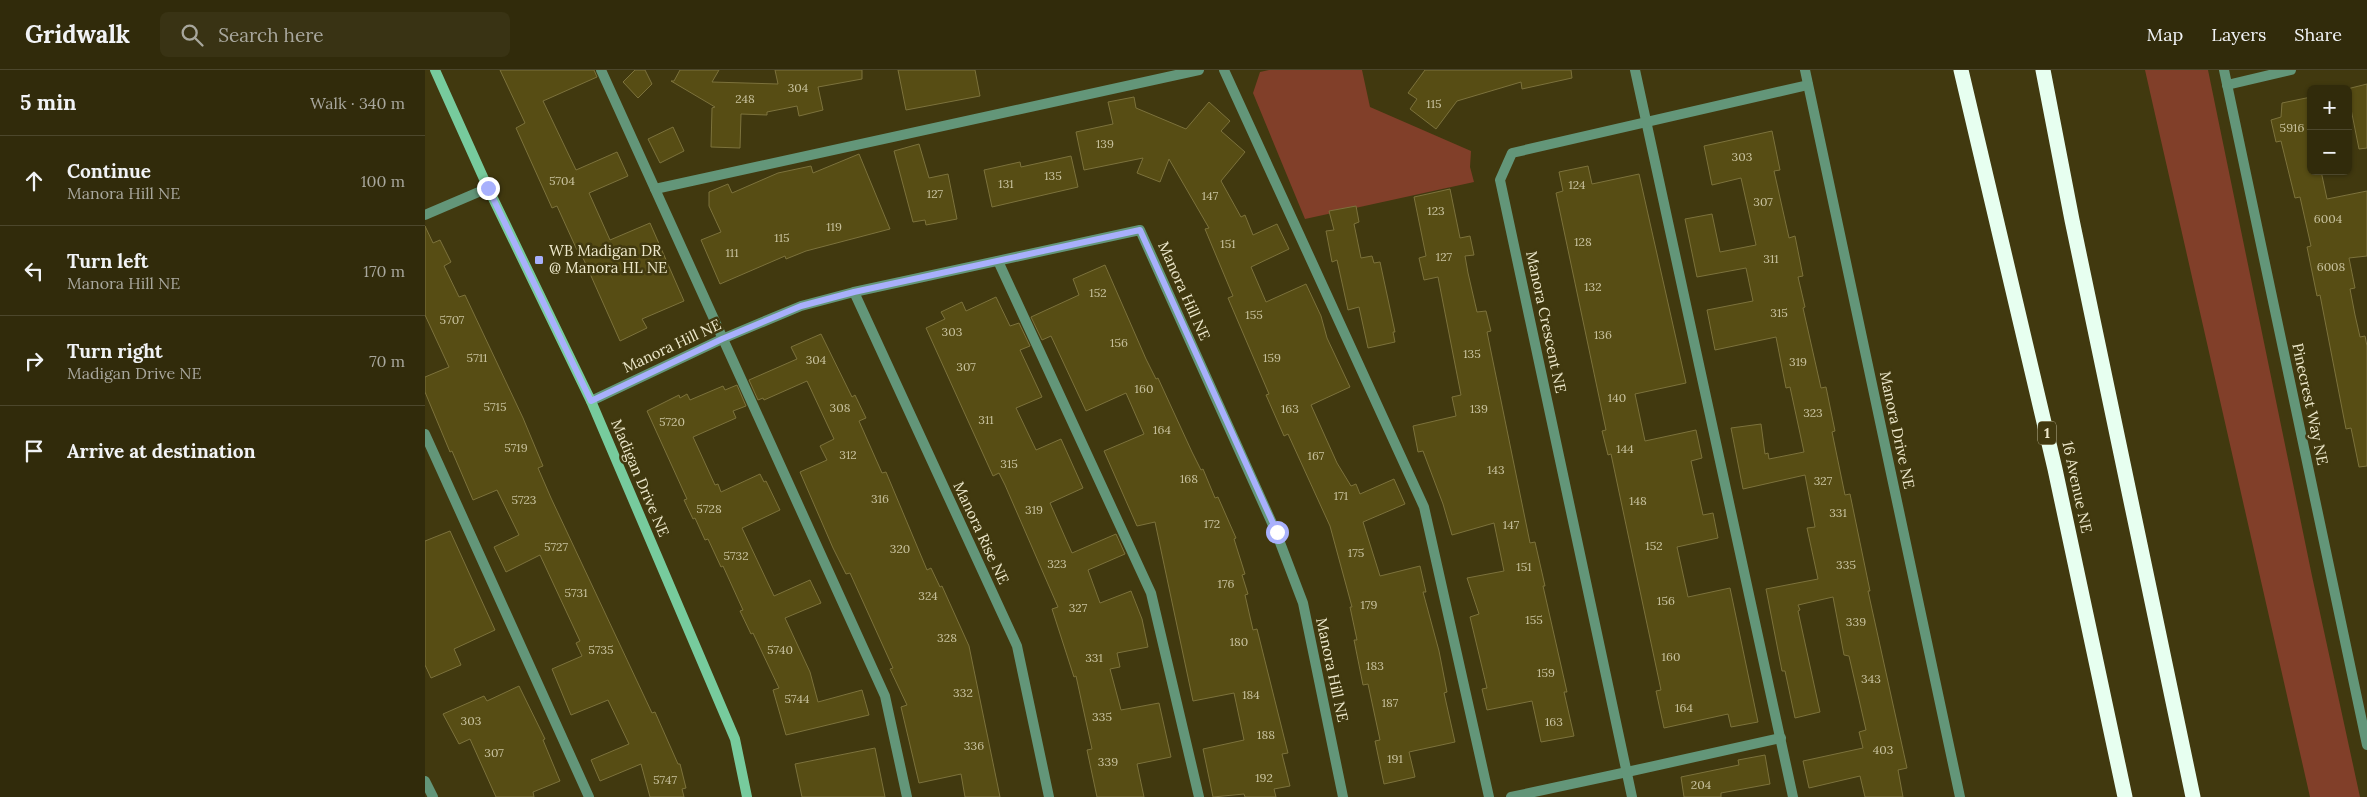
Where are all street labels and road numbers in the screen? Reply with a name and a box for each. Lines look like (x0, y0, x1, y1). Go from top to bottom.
street label: Manora Hill NE (1154, 238, 1215, 343)
street label: Manora Crescent NE (1522, 249, 1571, 395)
street label: Manora Hill NE (620, 315, 724, 377)
street label: Pinecrest Way NE (2288, 341, 2333, 467)
street label: Manora Drive NE (1876, 369, 1919, 490)
street label: Madigan Drive NE (607, 416, 674, 540)
road number: 1 (2038, 422, 2056, 444)
street label: 16 Avenue NE (2058, 439, 2097, 535)
street label: Manora Rise NE (949, 479, 1013, 587)
street label: Manora Hill NE (1312, 616, 1353, 724)

